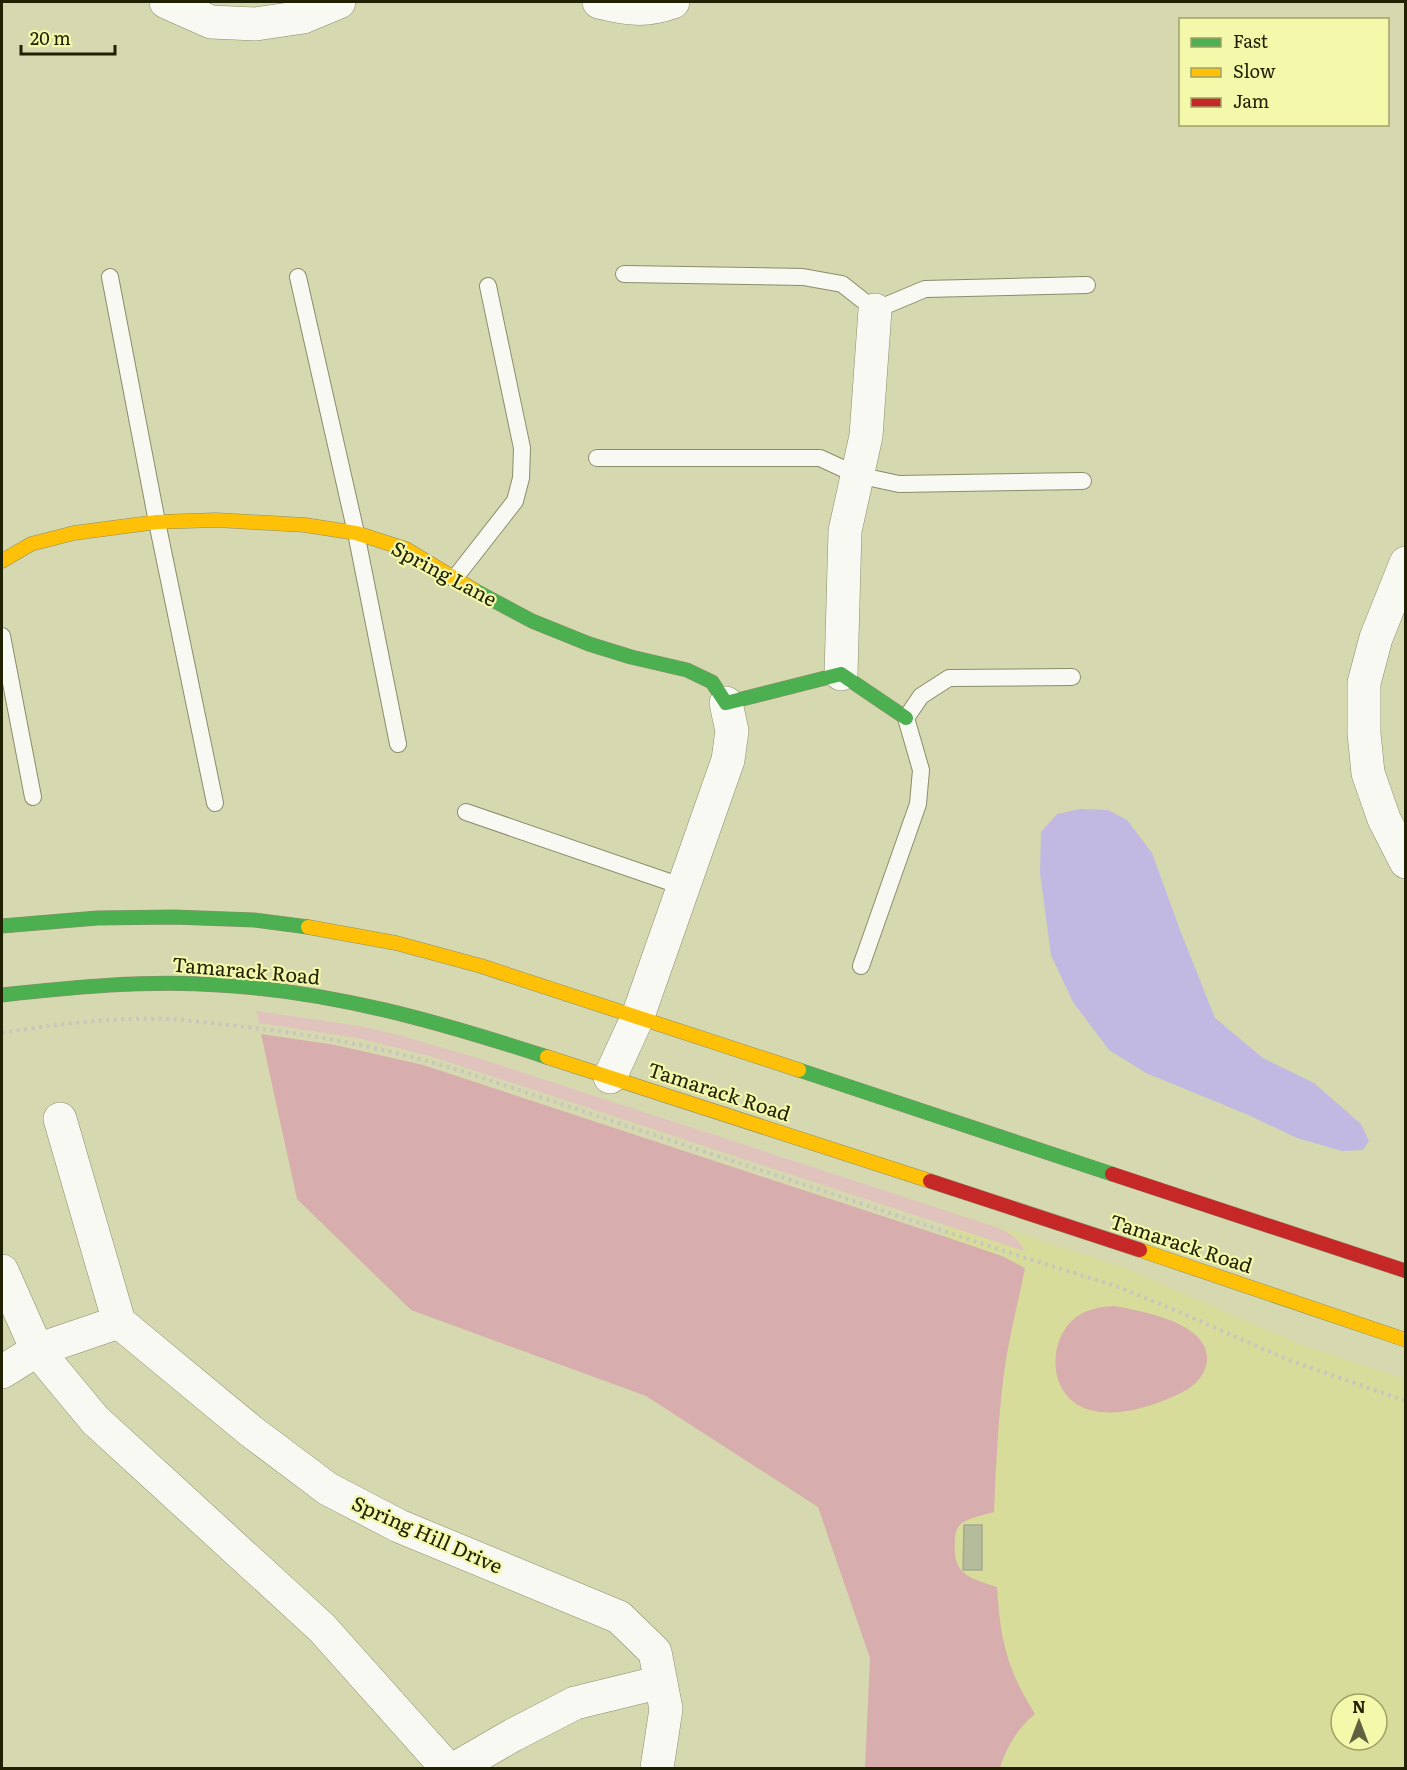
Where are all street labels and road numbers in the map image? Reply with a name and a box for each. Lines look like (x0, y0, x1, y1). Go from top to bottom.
street label: Spring Lane (387, 532, 503, 613)
street label: Tamarack Road (171, 948, 321, 990)
street label: Tamarack Road (644, 1053, 795, 1127)
street label: Tamarack Road (1106, 1205, 1257, 1279)
street label: Spring Hill Drive (348, 1487, 508, 1580)

